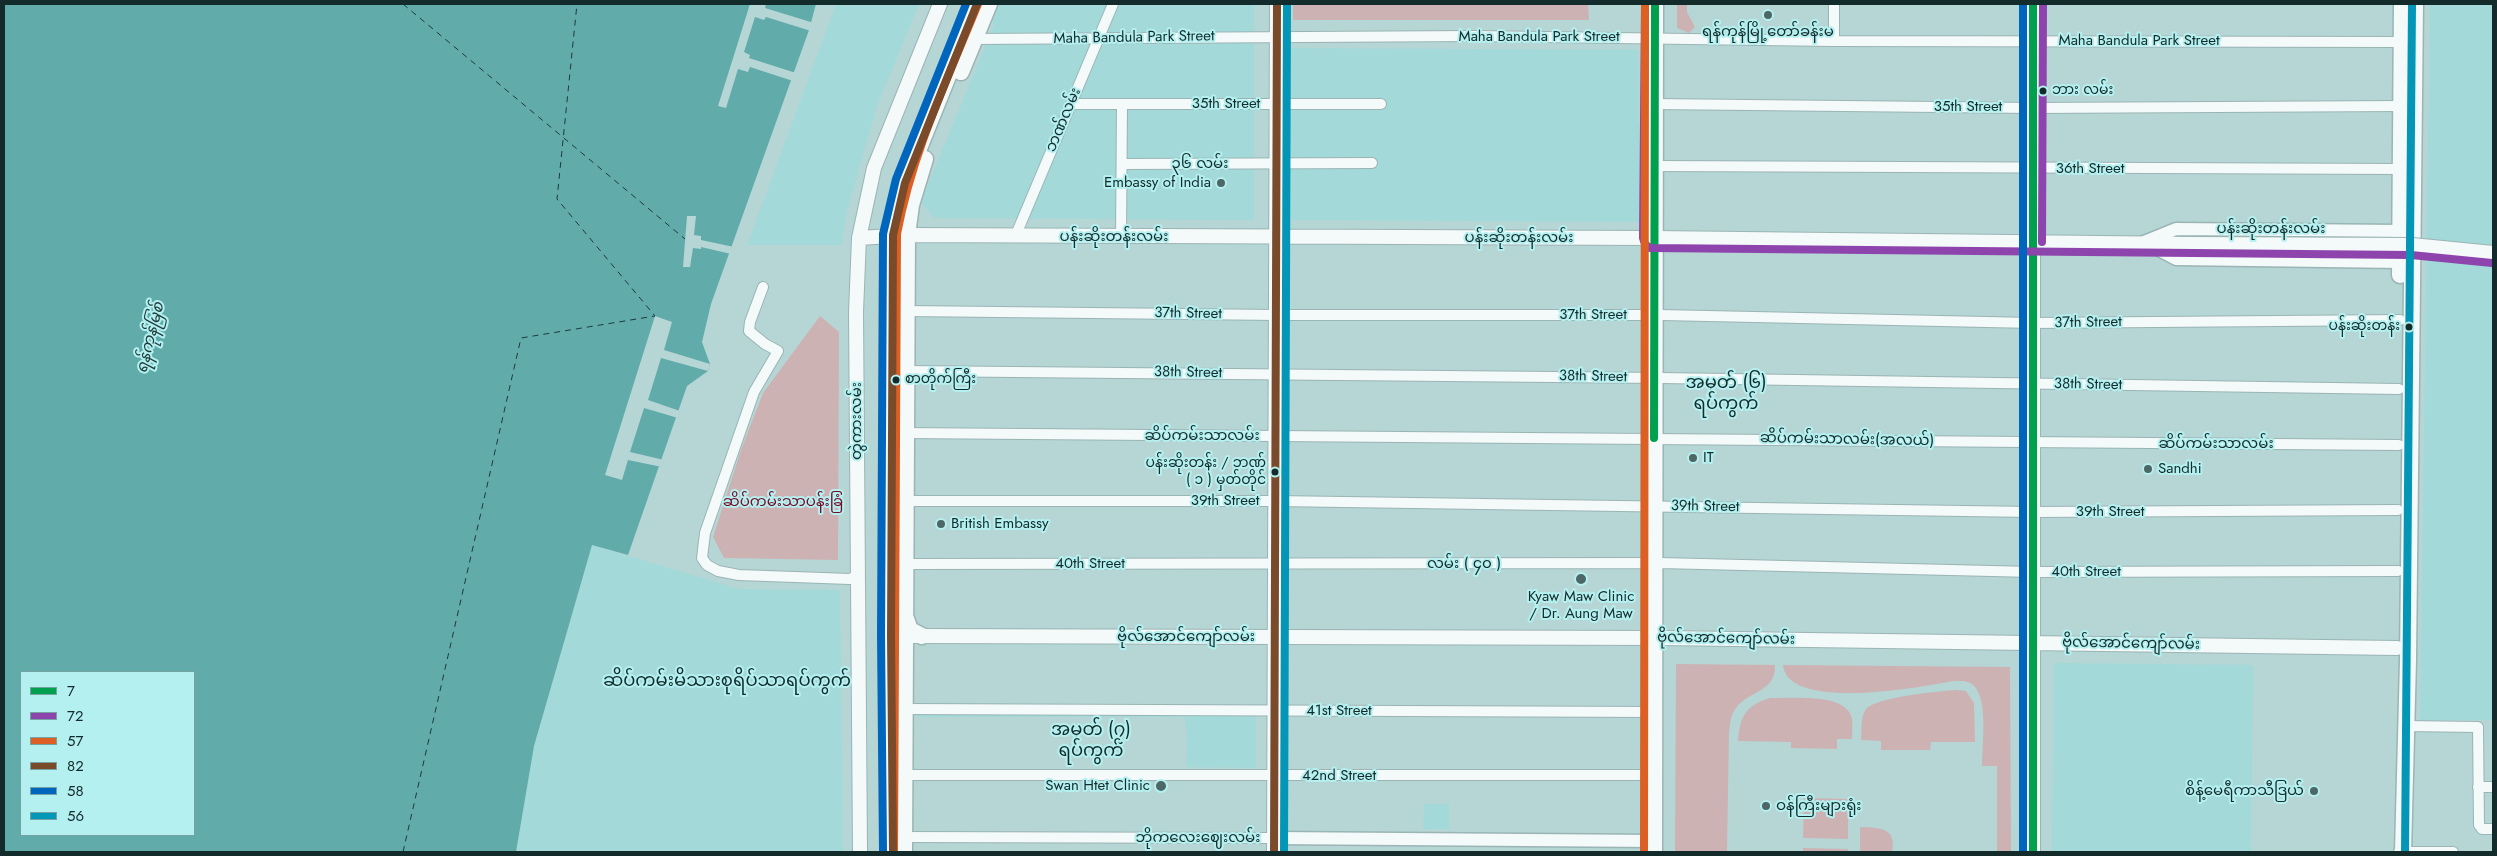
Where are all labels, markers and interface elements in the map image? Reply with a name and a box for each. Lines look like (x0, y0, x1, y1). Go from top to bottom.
marker: ရန်ကုန်မြို့တော်ခန်းမ (1762, 9, 1774, 21)
place label: ရန်ကုန်မြို့တော်ခန်းမ (1702, 23, 1834, 41)
street label: Maha Bandula Park Street (1053, 28, 1215, 48)
street label: Maha Bandula Park Street (1458, 28, 1620, 46)
street label: Maha Bandula Park Street (2058, 32, 2220, 50)
place label: ဘား လမ်း (2052, 83, 2113, 99)
street label: ဘဏ်လမ်း (1042, 85, 1086, 155)
marker: ဘား လမ်း (2038, 86, 2048, 96)
street label: 35th Street (1192, 95, 1260, 113)
street label: 35th Street (1934, 98, 2002, 116)
street label: ၃၆ လမ်း (1172, 155, 1228, 173)
street label: 36th Street (2056, 160, 2124, 178)
place label: Embassy of India (1104, 174, 1211, 192)
marker: Embassy of India (1215, 177, 1227, 189)
street label: ပန်းဆိုးတန်းလမ်း (2217, 220, 2325, 238)
street label: ပန်းဆိုးတန်းလမ်း (1060, 228, 1168, 246)
street label: ပန်းဆိုးတန်းလမ်း (1465, 229, 1573, 247)
water label: ရန်ကုန်မြစ် (133, 300, 169, 376)
street label: 37th Street (1154, 304, 1222, 324)
street label: 37th Street (1559, 306, 1627, 324)
street label: 37th Street (2054, 313, 2122, 333)
place label: ပန်းဆိုးတန်း (2329, 319, 2400, 335)
marker: ပန်းဆိုးတန်း (2404, 322, 2414, 332)
street label: 38th Street (1154, 363, 1222, 383)
street label: 38th Street (1559, 367, 1627, 387)
place label: စာတိုက်ကြီး (905, 372, 976, 388)
district label: အမှတ် (၆) ရပ်ကွက် (1685, 373, 1767, 416)
marker: စာတိုက်ကြီး (891, 375, 901, 385)
street label: 38th Street (2054, 375, 2122, 395)
street label: တွဲကားလမ်း (848, 382, 866, 460)
street label: ဆိပ်ကမ်းသာလမ်း (1144, 427, 1260, 445)
street label: ဆိပ်ကမ်းသာလမ်း(အလယ်) (1760, 429, 1934, 451)
street label: ဆိပ်ကမ်းသာလမ်း (2158, 435, 2274, 453)
place label: IT (1703, 449, 1714, 467)
marker: IT (1687, 452, 1699, 464)
place label: ပန်းဆိုးတန်း / ဘဏ် ( ၁ ) မှတ်တိုင် (1146, 456, 1266, 488)
place label: Sandhi (2158, 460, 2202, 478)
marker: Sandhi (2142, 463, 2154, 475)
marker: ပန်းဆိုးတန်း / ဘဏ် ( ၁ ) မှတ်တိုင် (1270, 467, 1280, 477)
street label: 39th Street (1191, 492, 1259, 510)
park label: ဆိပ်ကမ်းသာပန်းခြံ (723, 493, 843, 511)
street label: 39th Street (1671, 497, 1739, 517)
street label: 39th Street (2076, 503, 2144, 521)
place label: British Embassy (951, 515, 1049, 533)
marker: British Embassy (935, 518, 947, 530)
street label: 40th Street (1055, 555, 1125, 573)
street label: လမ်း ( ၄၀ ) (1427, 555, 1501, 573)
street label: 40th Street (2051, 563, 2121, 581)
marker: Kyaw Maw Clinic / Dr. Aung Maw (1574, 572, 1588, 586)
place label: Kyaw Maw Clinic / Dr. Aung Maw (1528, 588, 1634, 623)
street label: ဗိုလ်အောင်ကျော်လမ်း (1117, 628, 1255, 646)
street label: ဗိုလ်အောင်ကျော်လမ်း (1657, 629, 1795, 649)
street label: ဗိုလ်အောင်ကျော်လမ်း (2062, 634, 2200, 654)
legend (20, 671, 195, 836)
district label: ဆိပ်ကမ်းမိသားစုရိပ်သာရပ်ကွက် (603, 671, 851, 693)
text: 7 (67, 680, 75, 702)
street label: 41st Street (1306, 702, 1372, 720)
text: 72 (67, 705, 83, 727)
district label: အမှတ် (၇) ရပ်ကွက် (1051, 720, 1131, 762)
text: 57 (67, 730, 83, 752)
text: 82 (67, 755, 84, 777)
street label: 42nd Street (1302, 767, 1376, 785)
place label: Swan Htet Clinic (1045, 777, 1150, 795)
marker: Swan Htet Clinic (1154, 779, 1168, 793)
text: 58 (67, 780, 84, 802)
place label: စိန့်မေရီကာသီဒြယ် (2185, 782, 2304, 800)
marker: စိန့်မေရီကာသီဒြယ် (2308, 785, 2320, 797)
place label: ဝန်ကြီးများရုံး (1776, 797, 1862, 815)
marker: ဝန်ကြီးများရုံး (1760, 800, 1772, 812)
text: 56 (67, 805, 84, 827)
street label: ဘိုကလေးဈေးလမ်း (1136, 829, 1260, 847)

